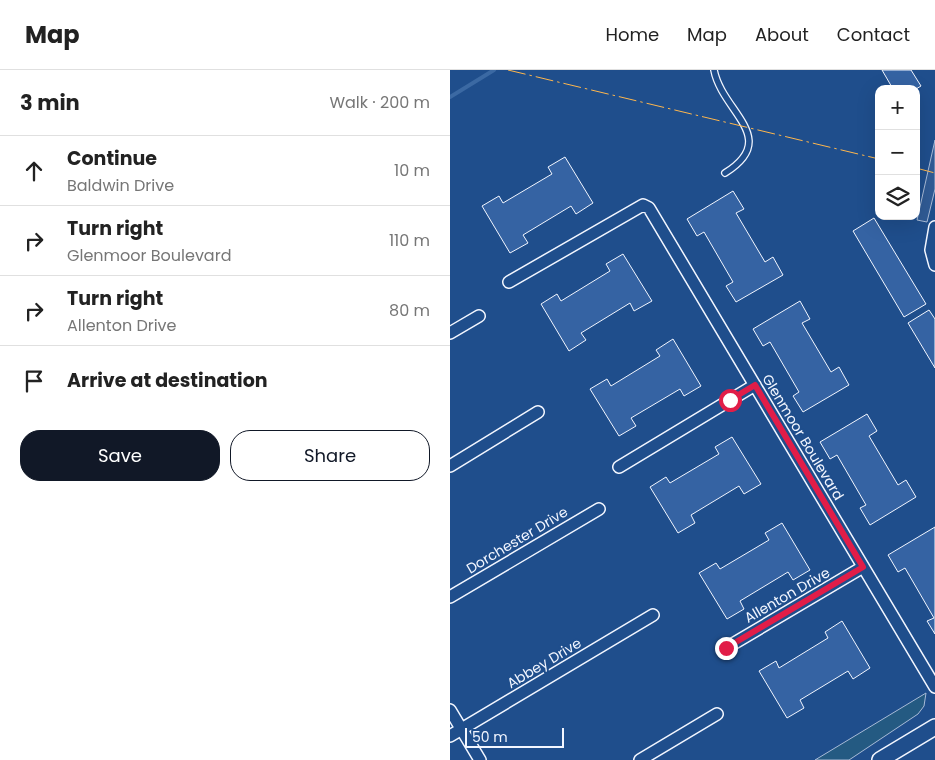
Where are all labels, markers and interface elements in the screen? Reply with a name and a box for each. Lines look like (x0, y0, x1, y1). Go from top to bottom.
text: Map (25, 18, 80, 51)
text: Home (605, 22, 659, 47)
text: Map (687, 22, 727, 47)
text: About (755, 22, 809, 47)
text: Contact (837, 22, 910, 47)
map controls (875, 85, 920, 220)
button: + (875, 85, 920, 130)
text: 3 min (20, 88, 80, 117)
text: Walk · 200 m (329, 91, 430, 114)
button: − (875, 130, 920, 175)
text: Continue (67, 145, 157, 172)
icon: ahead (20, 157, 48, 185)
text: 10 m (394, 159, 430, 182)
text: Baldwin Drive (67, 174, 174, 197)
button: layers (875, 175, 920, 220)
text: Turn right (67, 215, 163, 242)
icon: right (20, 227, 48, 255)
text: 110 m (389, 229, 430, 252)
text: Glenmoor Boulevard (67, 244, 231, 267)
text: Turn right (67, 285, 163, 312)
icon: right (20, 297, 48, 325)
text: 80 m (389, 299, 430, 322)
text: Allenton Drive (67, 314, 177, 337)
icon: arrive (20, 367, 48, 395)
text: Arrive at destination (67, 367, 268, 394)
street label: Glenmoor Boulevard (757, 370, 849, 504)
route start (719, 389, 742, 412)
button: Save (20, 430, 220, 481)
button: Share (230, 430, 430, 481)
street label: Dorchester Drive (462, 502, 572, 578)
street label: Allenton Drive (741, 562, 834, 628)
street label: Abbey Drive (503, 633, 585, 693)
route end (715, 637, 738, 660)
scale bar (465, 725, 564, 748)
text: 50 m (472, 727, 508, 747)

